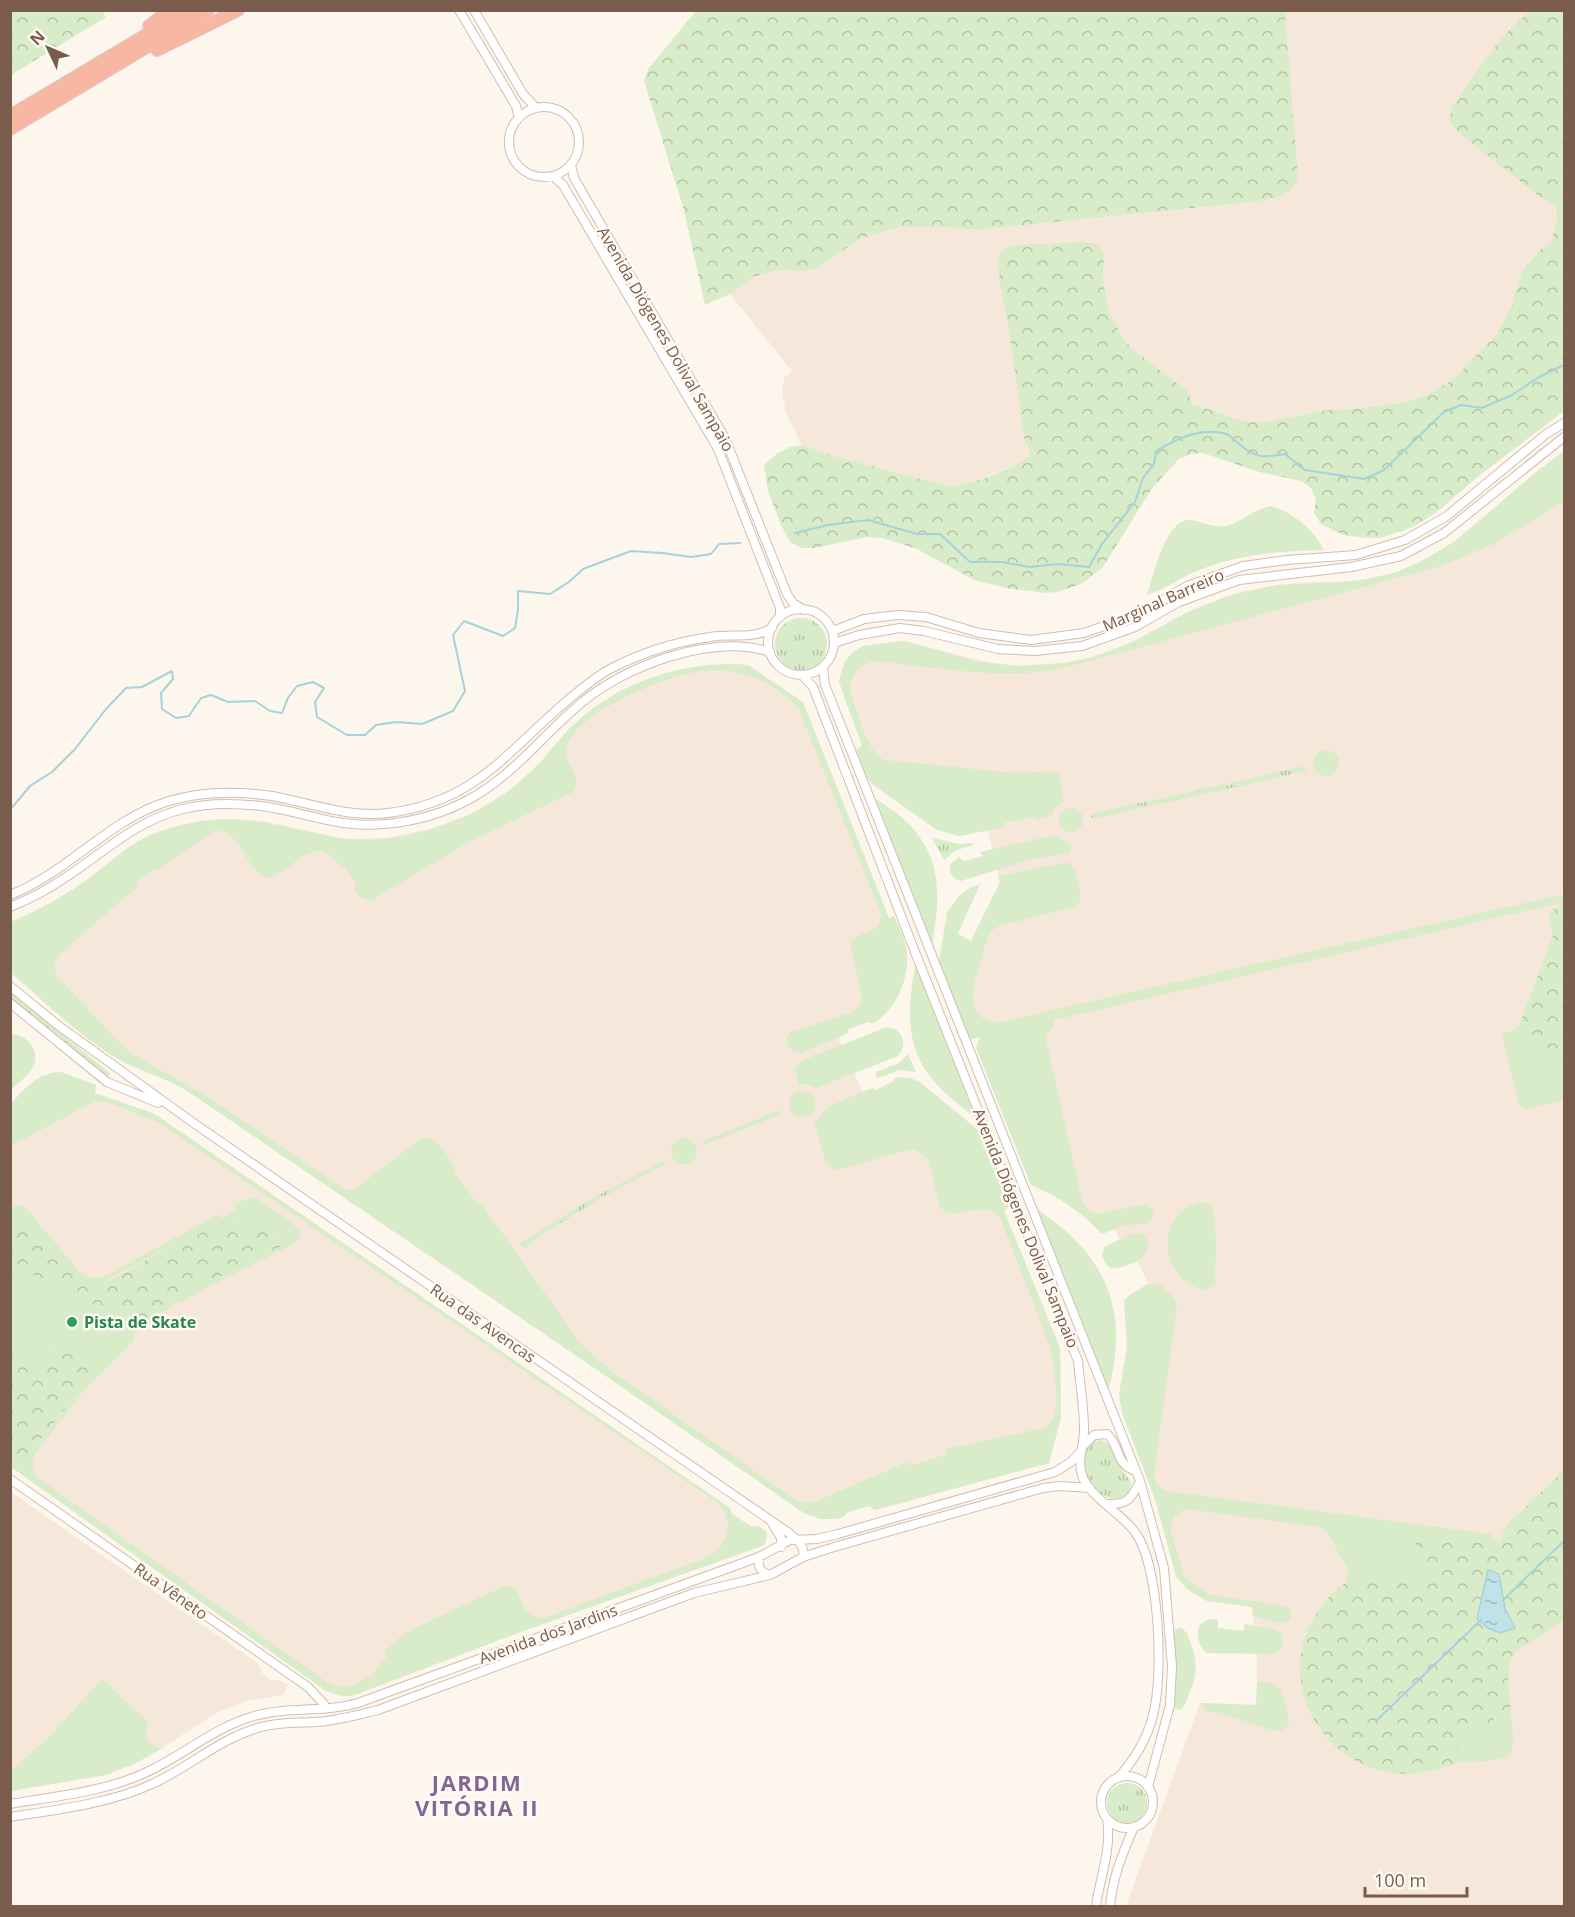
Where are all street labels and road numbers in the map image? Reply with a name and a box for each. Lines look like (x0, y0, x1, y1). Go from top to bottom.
street label: Avenida Diógenes Dolival Sampaio (592, 222, 740, 456)
street label: Marginal Barreiro (1099, 563, 1227, 637)
street label: Avenida Diógenes Dolival Sampaio (968, 1105, 1084, 1351)
street label: Rua das Avencas (426, 1278, 540, 1368)
street label: Rua Vêneto (130, 1558, 212, 1624)
street label: Avenida dos Jardins (476, 1599, 620, 1669)

